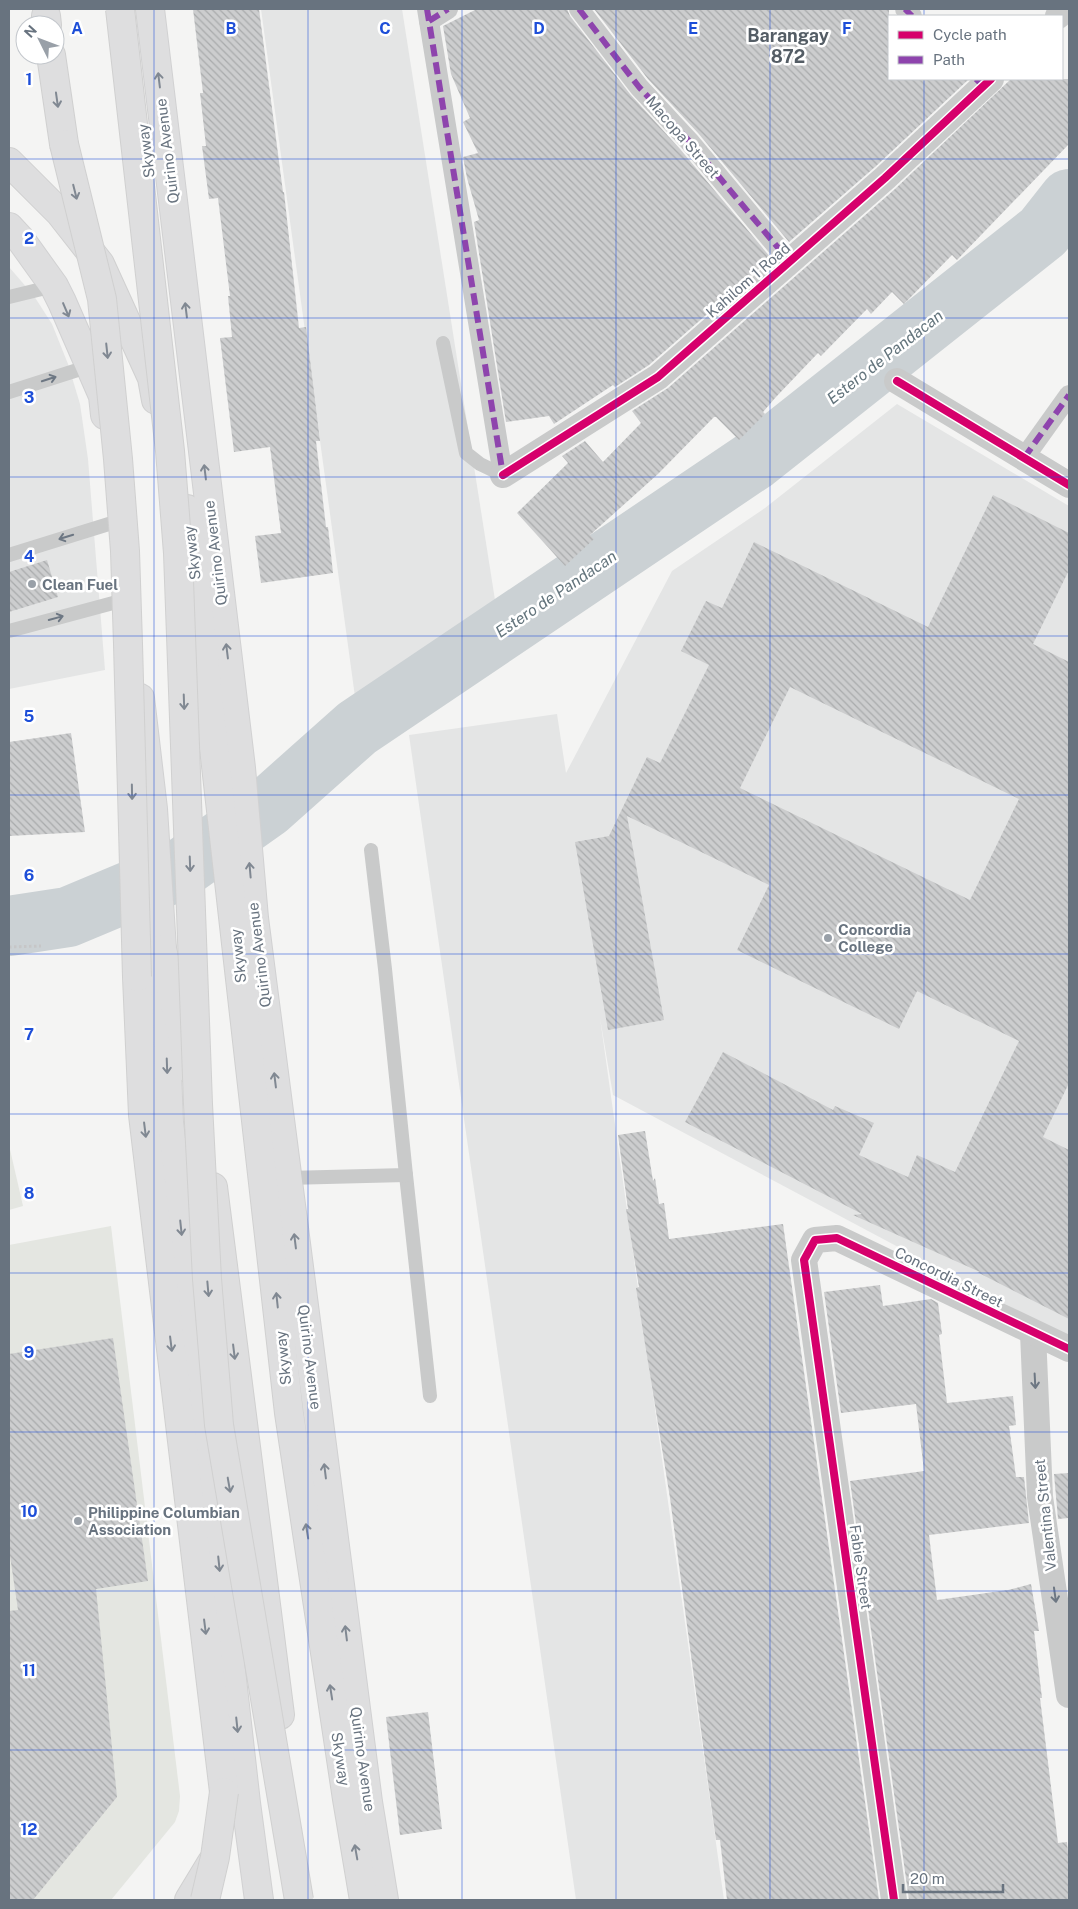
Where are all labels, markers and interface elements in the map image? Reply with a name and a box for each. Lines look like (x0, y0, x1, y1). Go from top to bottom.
north arrow (15, 15, 65, 65)
legend (888, 15, 1063, 80)
text: A (71, 19, 83, 38)
text: B (226, 19, 237, 38)
text: C (379, 19, 391, 38)
text: D (533, 19, 545, 38)
text: E (688, 19, 698, 38)
text: F (842, 19, 852, 38)
text: N (21, 22, 40, 41)
district label: Barangay 872 (747, 25, 829, 67)
text: Cycle path (933, 26, 1007, 43)
text: Path (933, 51, 965, 68)
text: 1 (26, 70, 32, 89)
one-way arrow (154, 72, 164, 88)
one-way arrow (53, 91, 63, 107)
street label: Macopa Street (643, 93, 723, 181)
street label: Quirino Avenue (152, 97, 182, 205)
street label: Skyway (134, 123, 158, 179)
one-way arrow (71, 183, 80, 199)
text: 2 (24, 229, 34, 248)
street label: Kahilom 1 Road (703, 239, 793, 321)
one-way arrow (61, 302, 71, 317)
one-way arrow (181, 303, 191, 319)
water label: Estero de Pandacan (823, 306, 947, 408)
one-way arrow (102, 342, 112, 358)
one-way arrow (41, 373, 57, 383)
text: 3 (24, 388, 34, 407)
one-way arrow (200, 464, 210, 480)
street label: Quirino Avenue (200, 499, 230, 607)
street label: Skyway (180, 525, 204, 581)
one-way arrow (58, 533, 74, 543)
water label: Estero de Pandacan (492, 546, 620, 642)
text: 4 (24, 547, 35, 566)
place label: Clean Fuel (42, 576, 118, 593)
marker: Clean Fuel (26, 578, 38, 590)
one-way arrow (47, 613, 63, 622)
one-way arrow (222, 643, 232, 659)
one-way arrow (179, 693, 188, 709)
text: 5 (24, 707, 35, 726)
one-way arrow (127, 784, 137, 800)
one-way arrow (185, 856, 194, 872)
one-way arrow (245, 862, 254, 878)
text: 6 (24, 866, 34, 885)
street label: Quirino Avenue (244, 901, 274, 1009)
place label: Concordia College (838, 921, 911, 955)
street label: Skyway (227, 928, 249, 984)
marker: Concordia College (822, 932, 834, 944)
text: 7 (24, 1025, 34, 1044)
one-way arrow (162, 1058, 172, 1074)
one-way arrow (270, 1072, 280, 1088)
one-way arrow (140, 1122, 150, 1138)
text: 8 (24, 1184, 35, 1203)
one-way arrow (176, 1220, 186, 1236)
one-way arrow (290, 1233, 300, 1249)
street label: Concordia Street (892, 1243, 1006, 1311)
one-way arrow (203, 1280, 213, 1296)
one-way arrow (272, 1293, 282, 1309)
street label: Quirino Avenue (295, 1303, 325, 1411)
street label: Skyway (272, 1330, 294, 1386)
one-way arrow (166, 1336, 176, 1352)
text: 9 (24, 1343, 34, 1362)
one-way arrow (229, 1343, 239, 1359)
one-way arrow (1031, 1373, 1040, 1389)
street label: Valentina Street (1031, 1458, 1059, 1572)
one-way arrow (320, 1464, 330, 1480)
one-way arrow (224, 1477, 234, 1493)
text: 10 (20, 1502, 38, 1521)
place label: Philippine Columbian Association (88, 1504, 240, 1538)
marker: Philippine Columbian Association (72, 1515, 84, 1527)
one-way arrow (302, 1523, 312, 1539)
street label: Fabie Street (847, 1523, 875, 1611)
one-way arrow (214, 1555, 224, 1571)
one-way arrow (1050, 1587, 1060, 1603)
one-way arrow (200, 1619, 210, 1635)
one-way arrow (341, 1625, 351, 1641)
text: 11 (22, 1661, 36, 1680)
one-way arrow (326, 1684, 336, 1700)
street label: Quirino Avenue (347, 1705, 379, 1813)
one-way arrow (232, 1717, 242, 1733)
street label: Skyway (328, 1731, 354, 1787)
text: 12 (20, 1820, 38, 1839)
one-way arrow (351, 1845, 361, 1861)
scale bar (903, 1862, 1003, 1894)
text: 20 m (910, 1870, 945, 1887)

